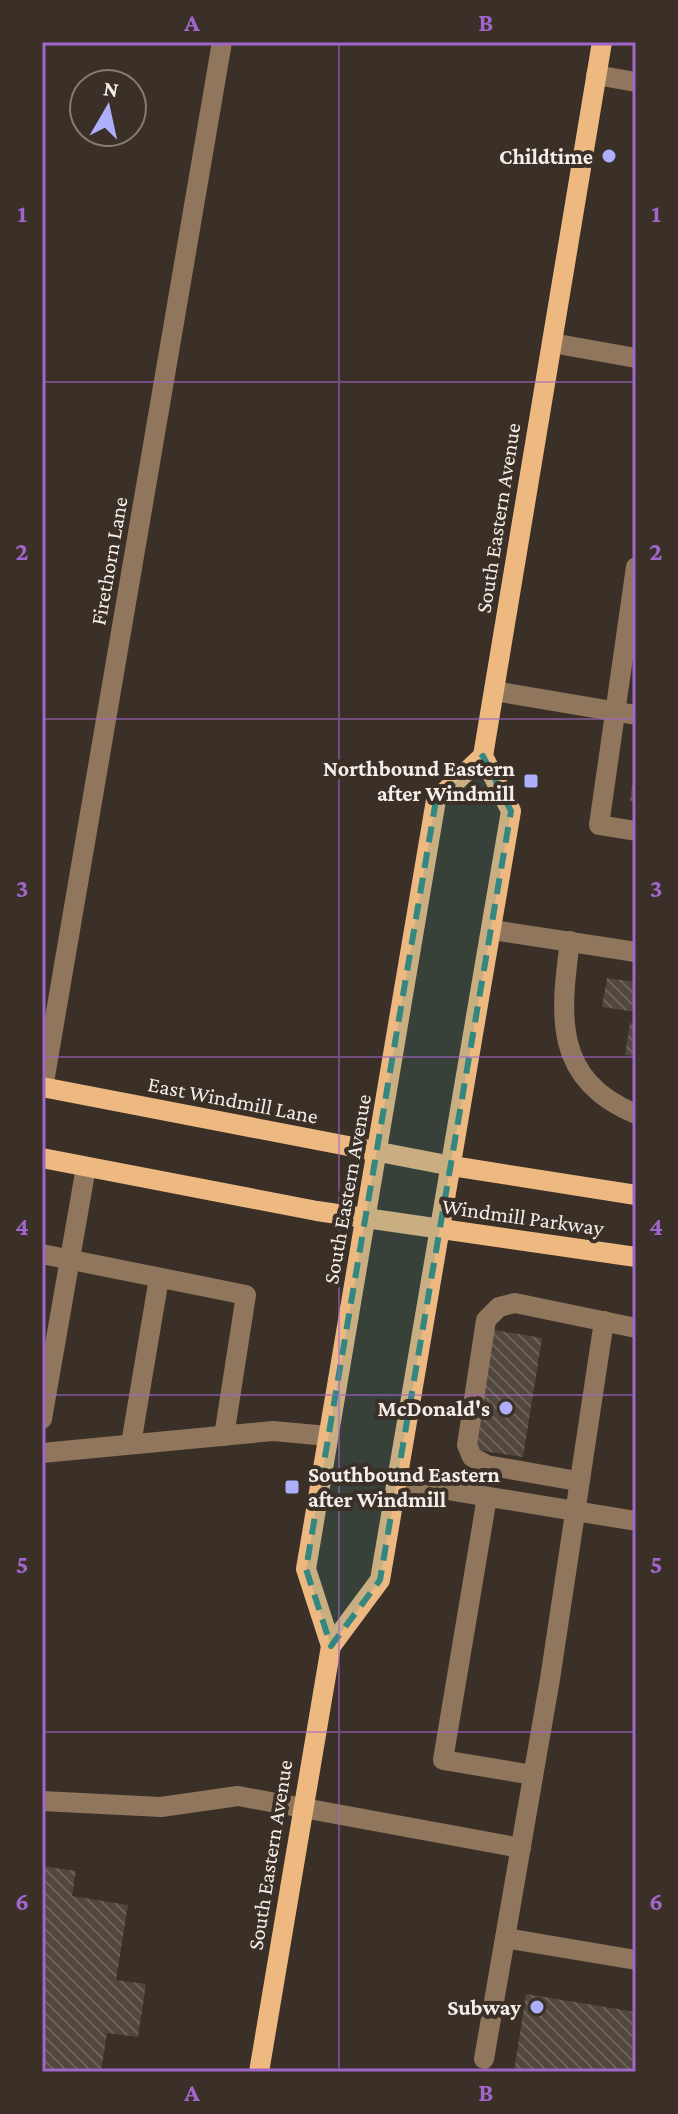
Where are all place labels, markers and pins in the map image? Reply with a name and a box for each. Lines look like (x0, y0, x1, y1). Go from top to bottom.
place label: Childtime (499, 144, 593, 169)
marker: Childtime (600, 147, 618, 165)
place label: Northbound Eastern after Windmill (323, 756, 516, 806)
marker: Northbound Eastern after Windmill (522, 772, 540, 790)
place label: McDonald's (377, 1396, 490, 1421)
marker: McDonald's (497, 1399, 515, 1417)
place label: Southbound Eastern after Windmill (308, 1462, 500, 1512)
marker: Southbound Eastern after Windmill (283, 1478, 301, 1496)
place label: Subway (447, 1995, 521, 2020)
marker: Subway (528, 1998, 546, 2016)

